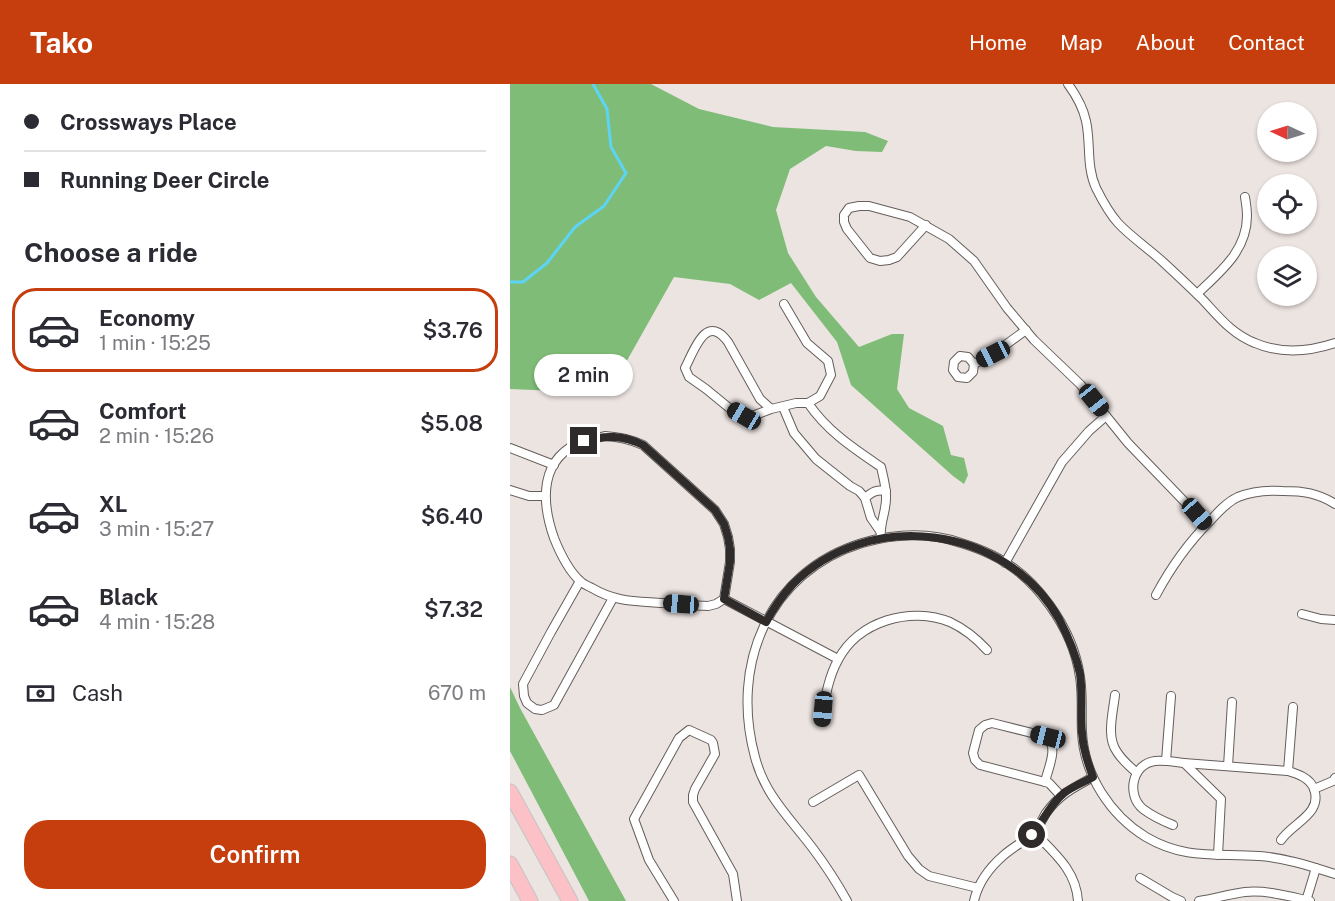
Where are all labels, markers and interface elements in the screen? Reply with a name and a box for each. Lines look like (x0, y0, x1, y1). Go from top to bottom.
text: Tako (30, 26, 93, 59)
text: Home (969, 30, 1027, 55)
text: Map (1060, 30, 1103, 55)
text: About (1136, 30, 1195, 55)
text: Contact (1228, 30, 1305, 55)
north arrow (1257, 102, 1317, 162)
map controls (1257, 102, 1317, 306)
text: Crossways Place (60, 109, 237, 135)
text: Running Deer Circle (60, 167, 269, 193)
button: locate (1257, 174, 1317, 234)
text: Choose a ride (24, 236, 198, 268)
button: layers (1257, 246, 1317, 306)
icon: car (27, 303, 81, 357)
text: Economy (99, 305, 195, 331)
text: $3.76 (423, 317, 483, 343)
text: 1 min · 15:25 (99, 331, 211, 355)
car (973, 338, 1013, 370)
callout: 2 min (535, 354, 634, 396)
text: 2 min (558, 363, 609, 387)
car (1076, 380, 1112, 420)
icon: car (27, 396, 81, 450)
text: Comfort (99, 398, 186, 424)
car (724, 399, 764, 433)
text: $5.08 (420, 410, 483, 436)
text: 2 min · 15:26 (99, 424, 214, 448)
route end (570, 427, 597, 454)
icon: car (27, 489, 81, 543)
text: XL (99, 491, 127, 517)
car (1178, 495, 1216, 533)
text: $6.40 (421, 503, 483, 529)
text: 3 min · 15:27 (99, 517, 214, 541)
icon: car (27, 582, 81, 636)
text: Black (99, 584, 158, 610)
car (662, 594, 700, 614)
text: $7.32 (424, 596, 483, 622)
text: 4 min · 15:28 (99, 610, 215, 634)
icon: cash (24, 677, 57, 710)
text: Cash (72, 680, 123, 706)
text: 670 m (428, 681, 486, 705)
car (812, 690, 834, 728)
car (1028, 724, 1068, 750)
button: Confirm (24, 820, 486, 889)
route start (1018, 821, 1045, 848)

